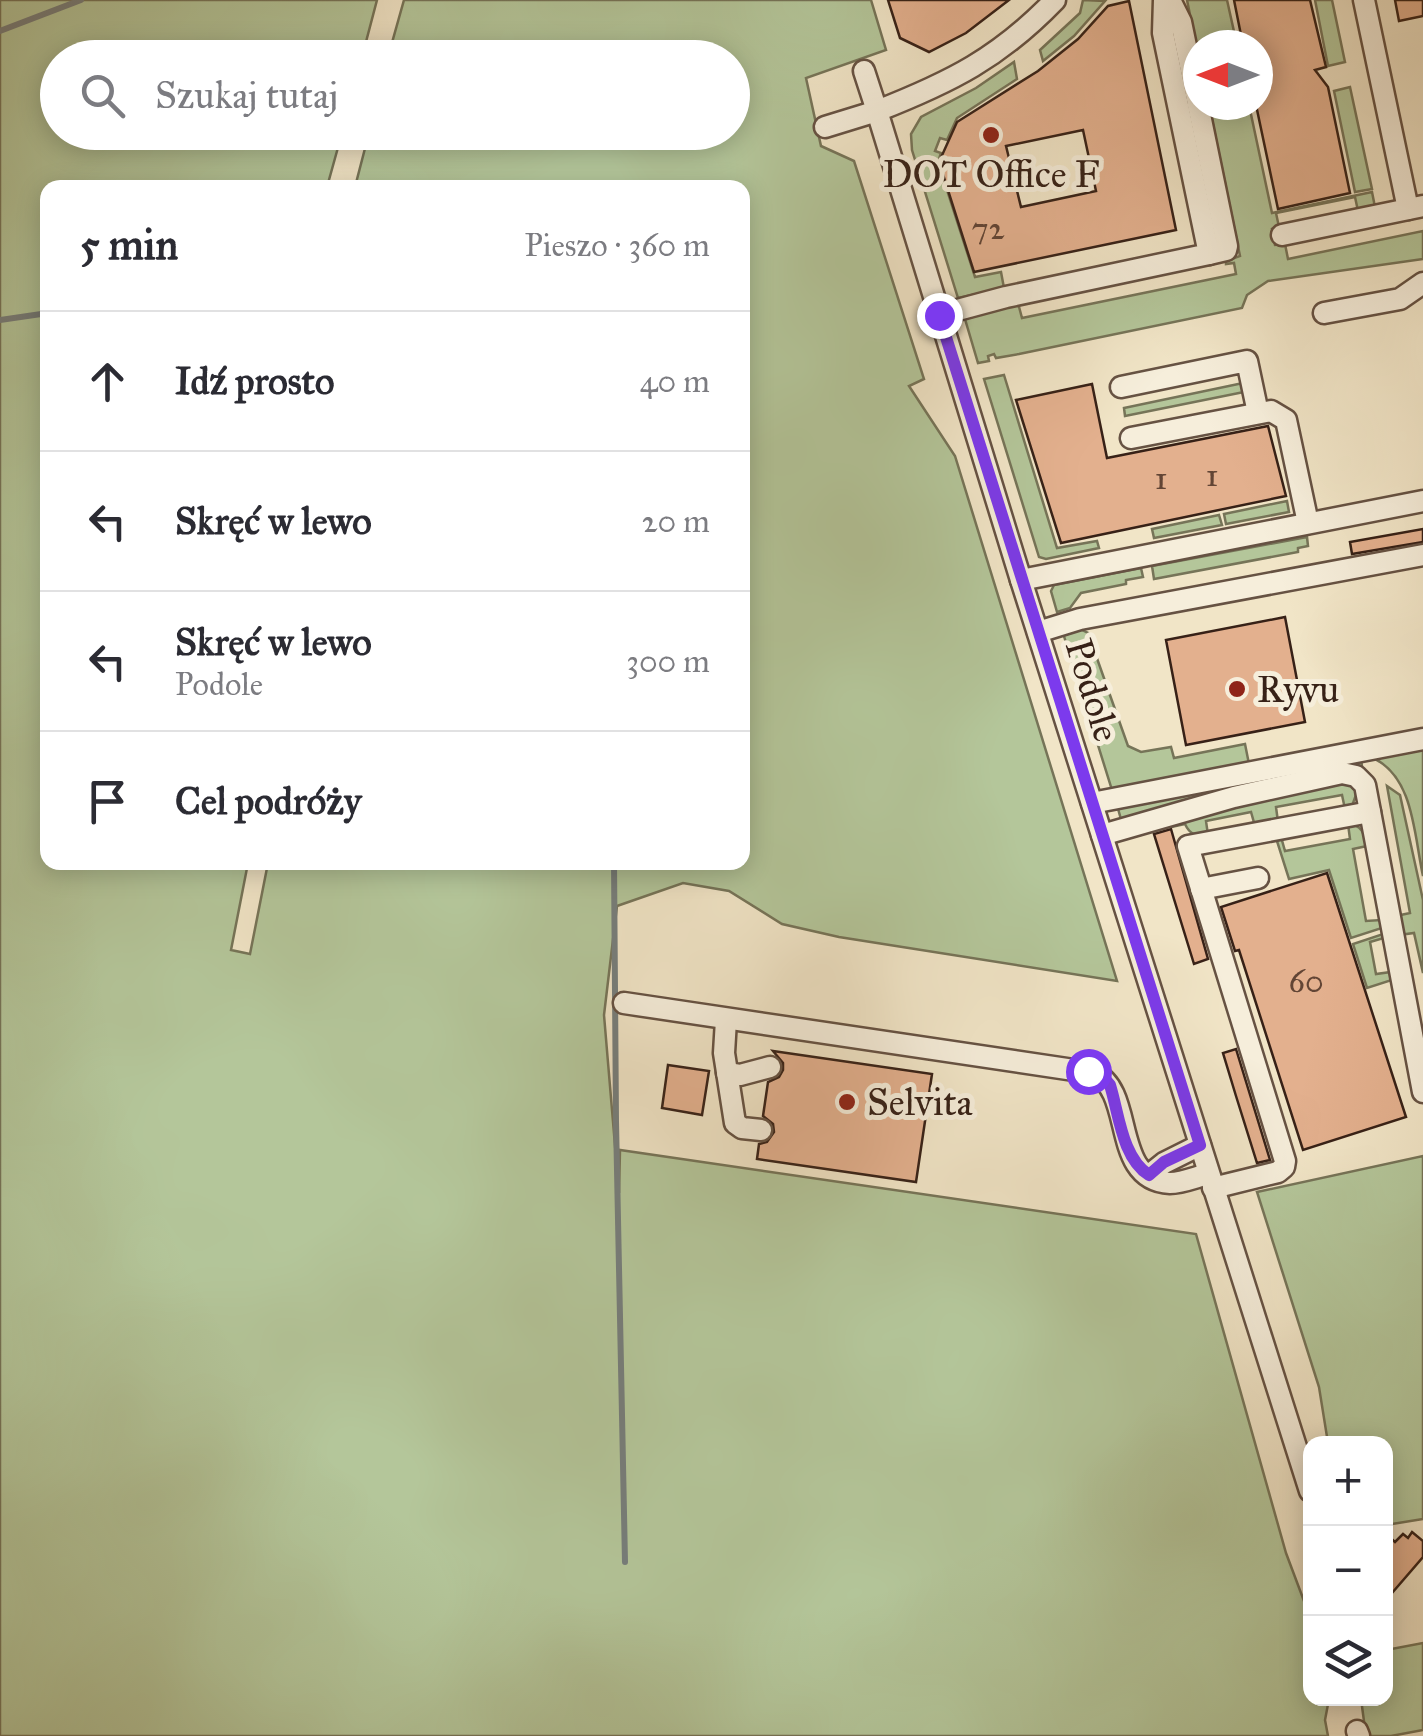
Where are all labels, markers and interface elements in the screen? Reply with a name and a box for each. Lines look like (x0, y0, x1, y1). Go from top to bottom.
north arrow (1183, 30, 1273, 120)
search box (40, 40, 750, 150)
icon: search (75, 68, 130, 123)
text: Szukaj tutaj (155, 72, 338, 118)
marker: DOT Office F (980, 124, 1002, 146)
place label: DOT Office F (882, 151, 1100, 197)
house number: 72 (972, 209, 1005, 248)
text: 5 min (80, 219, 178, 271)
text: Pieszo · 360 m (524, 226, 710, 265)
route end (917, 293, 963, 339)
icon: ahead (80, 354, 135, 409)
text: Idź prosto (175, 358, 335, 404)
text: 40 m (640, 362, 710, 401)
house number: 1 (1206, 456, 1218, 495)
house number: 1 (1155, 459, 1167, 498)
icon: left (80, 494, 135, 549)
text: Skręć w lewo (175, 498, 372, 544)
text: 20 m (642, 502, 710, 541)
text: Skręć w lewo (175, 619, 372, 665)
street label: Podole (1056, 633, 1130, 747)
icon: left (80, 634, 135, 689)
text: 300 m (626, 642, 710, 681)
text: Podole (175, 665, 263, 704)
place label: Ryvu (1257, 666, 1339, 712)
marker: Ryvu (1226, 678, 1248, 700)
icon: arrive (80, 774, 135, 829)
text: Cel podróży (175, 778, 362, 824)
house number: 60 (1288, 962, 1324, 1001)
route start (1066, 1049, 1112, 1095)
place label: Selvita (867, 1079, 974, 1125)
marker: Selvita (836, 1091, 858, 1113)
map controls (1303, 1436, 1393, 1706)
button: + (1303, 1436, 1393, 1526)
button: − (1303, 1526, 1393, 1616)
button: layers (1303, 1616, 1393, 1706)

